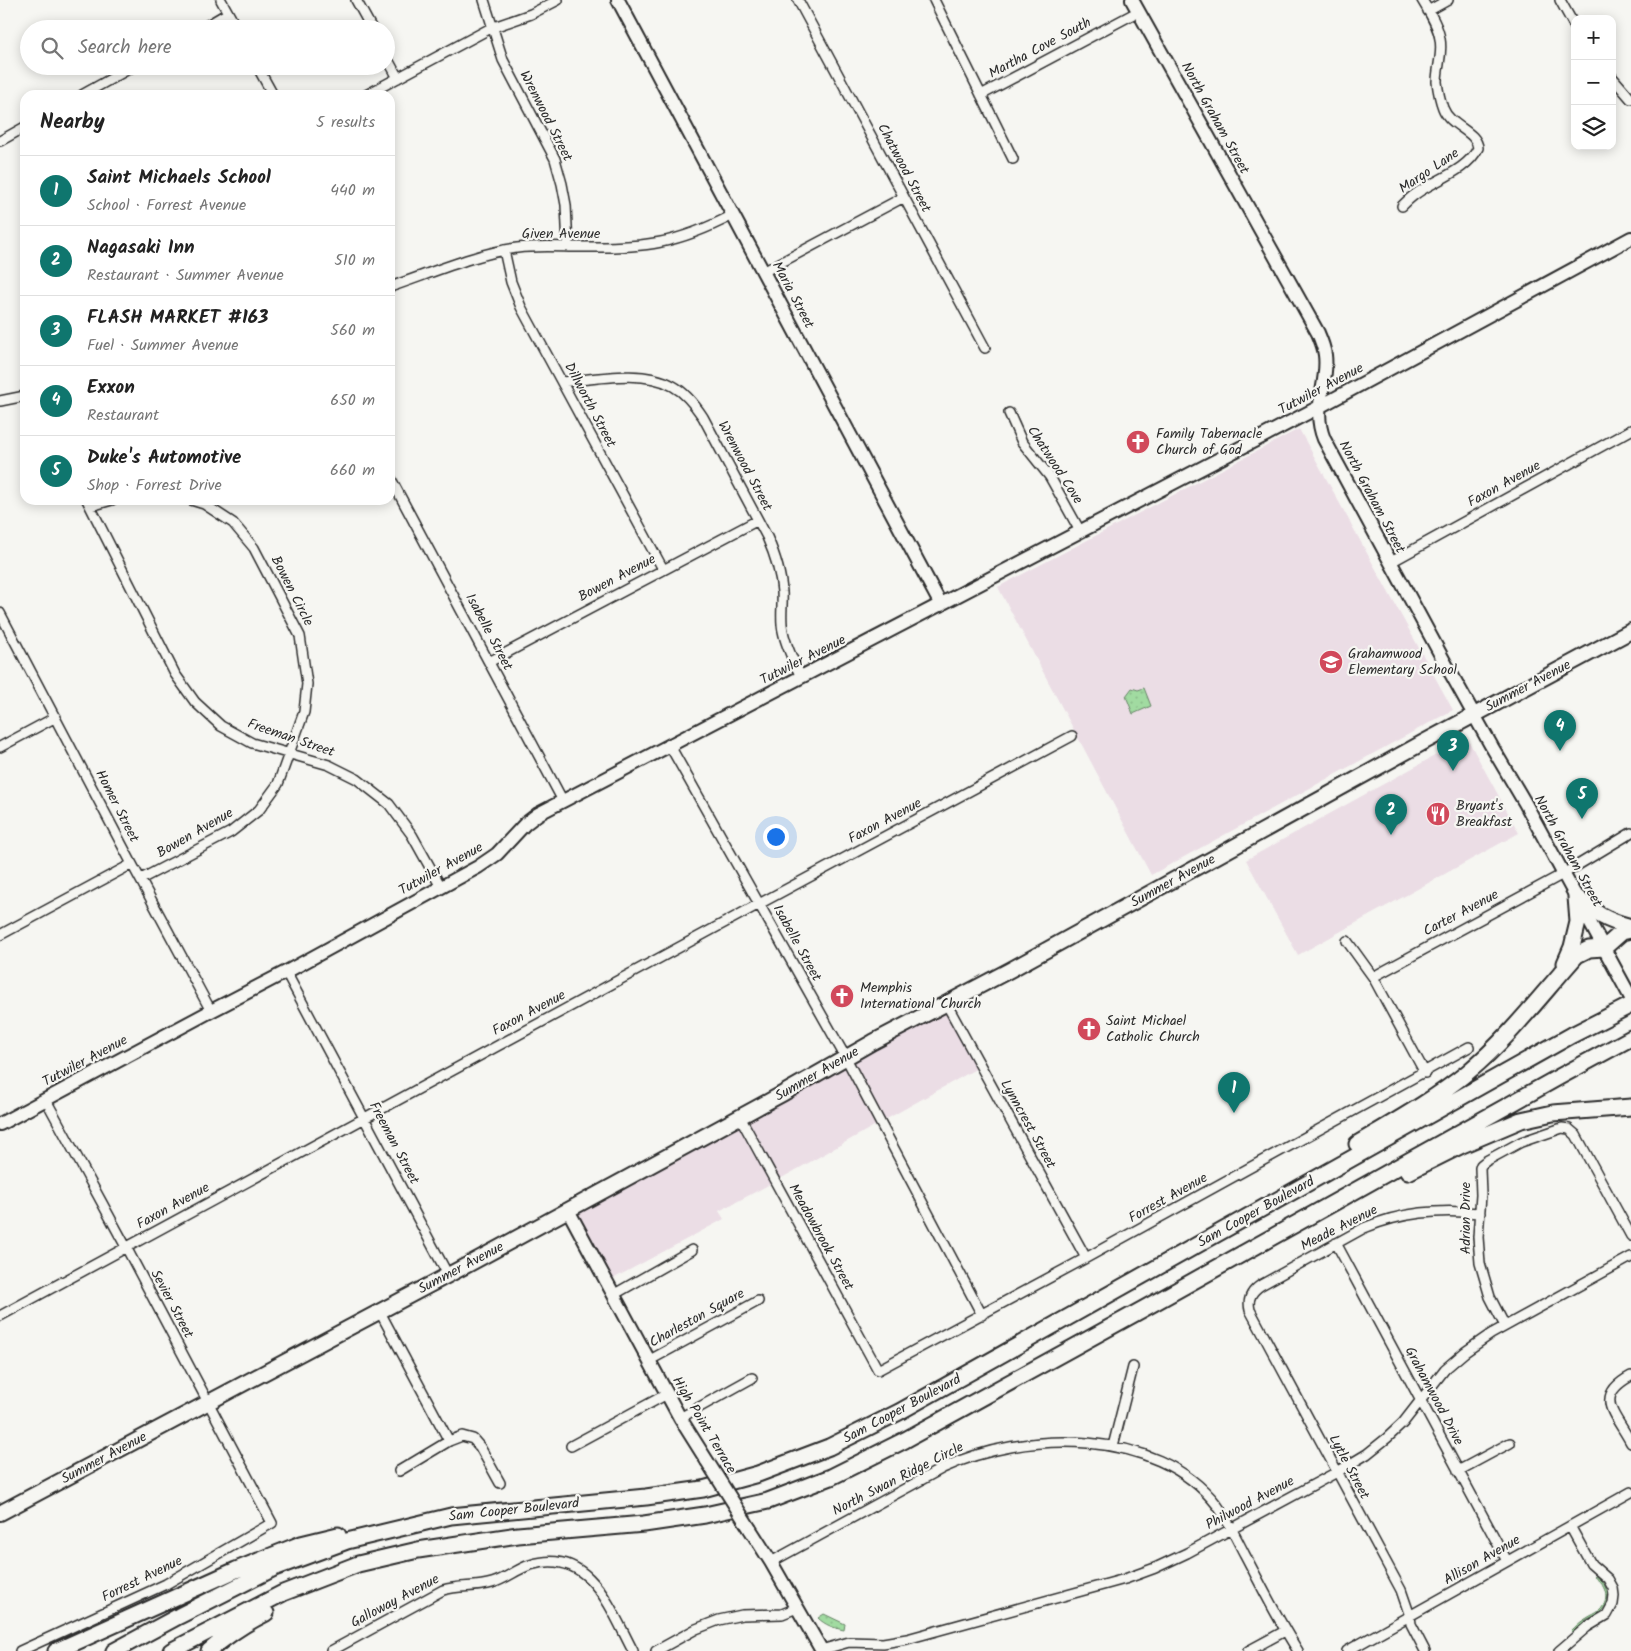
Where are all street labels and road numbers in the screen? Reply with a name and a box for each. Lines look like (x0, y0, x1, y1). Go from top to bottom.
street label: Martha Cove South (985, 12, 1095, 84)
street label: North Graham Street (1175, 58, 1255, 179)
street label: Wrenwood Street (514, 67, 579, 166)
street label: Chatwood Street (871, 120, 937, 217)
street label: Margo Lane (1394, 142, 1464, 199)
street label: Given Avenue (522, 223, 601, 245)
street label: Maria Street (766, 257, 820, 333)
street label: Tutwiler Avenue (1275, 357, 1368, 421)
street label: Dillworth Street (558, 358, 622, 452)
street label: Wrenwood Street (712, 417, 778, 516)
street label: Chatwood Cove (1021, 421, 1089, 509)
street label: North Graham Street (1333, 437, 1411, 558)
street label: Faxon Avenue (1463, 455, 1545, 513)
street label: Bowen Avenue (574, 548, 660, 608)
street label: Bowen Circle (265, 552, 319, 631)
street label: Isabelle Street (459, 589, 519, 675)
street label: Tutwiler Avenue (756, 629, 850, 691)
street label: Summer Avenue (1481, 654, 1575, 718)
street label: Freeman Street (244, 713, 338, 763)
street label: Homer Street (89, 766, 145, 847)
street label: North Graham Street (1528, 791, 1608, 912)
street label: Faxon Avenue (844, 792, 926, 850)
street label: Bowen Avenue (153, 802, 238, 864)
street label: Tutwiler Avenue (395, 836, 488, 901)
street label: Summer Avenue (1126, 848, 1220, 913)
street label: Carter Avenue (1419, 884, 1503, 942)
street label: Isabelle Street (767, 901, 827, 986)
street label: Faxon Avenue (488, 984, 570, 1042)
street label: Tutwiler Avenue (39, 1029, 132, 1093)
street label: Summer Avenue (771, 1041, 864, 1107)
street label: Lynncrest Street (994, 1075, 1062, 1173)
street label: Freeman Street (363, 1098, 425, 1189)
street label: Forrest Avenue (1124, 1167, 1212, 1229)
street label: Sam Cooper Boulevard (1193, 1170, 1319, 1253)
street label: Faxon Avenue (132, 1177, 214, 1235)
street label: Meadowbrook Street (783, 1180, 860, 1295)
street label: Adrian Drive (1455, 1181, 1477, 1254)
street label: Meade Avenue (1297, 1199, 1382, 1257)
street label: Summer Avenue (414, 1236, 508, 1300)
street label: Sevier Street (145, 1266, 200, 1343)
street label: Charleston Square (645, 1282, 749, 1353)
street label: Grahamwood Drive (1399, 1343, 1470, 1450)
street label: Sam Cooper Boulevard (839, 1368, 966, 1449)
street label: High Point Terrace (666, 1372, 742, 1479)
street label: Summer Avenue (57, 1426, 151, 1490)
street label: Lytle Street (1323, 1431, 1376, 1504)
street label: North Swan Ridge Circle (828, 1436, 968, 1522)
street label: Philwood Avenue (1202, 1470, 1299, 1536)
street label: Sam Cooper Boulevard (448, 1492, 581, 1528)
street label: Allison Avenue (1440, 1529, 1525, 1591)
street label: Forrest Avenue (98, 1550, 187, 1608)
street label: Galloway Avenue (347, 1568, 444, 1634)

